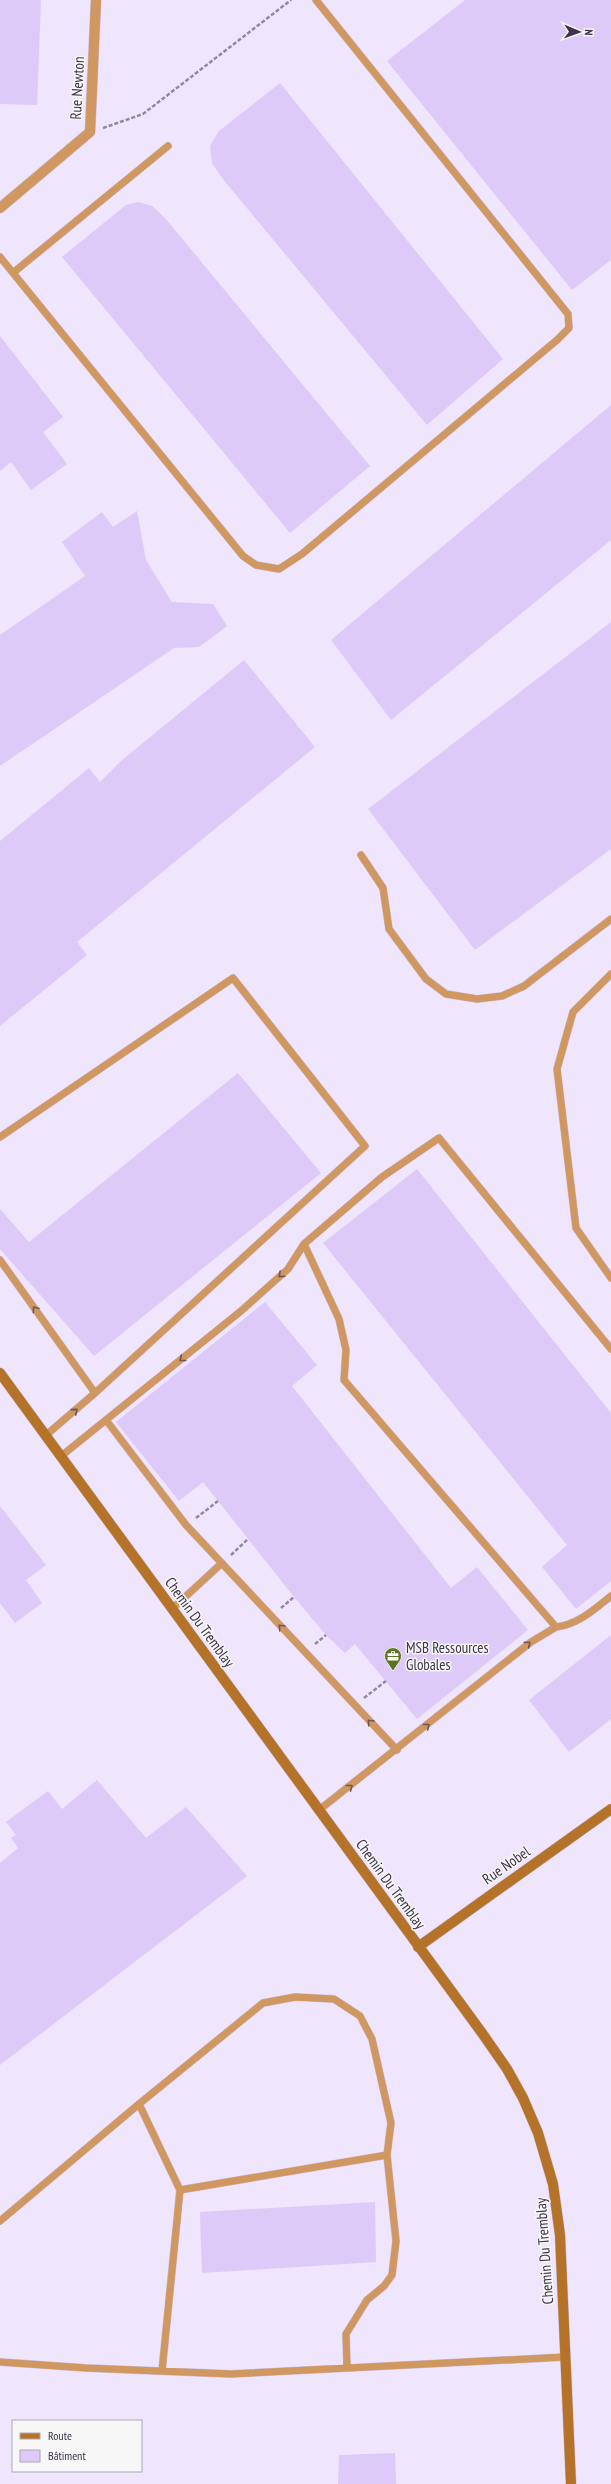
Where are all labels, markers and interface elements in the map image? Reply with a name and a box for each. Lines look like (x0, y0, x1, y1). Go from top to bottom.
north arrow (559, 12, 599, 52)
text: N (582, 29, 596, 36)
street label: Rue Newton (66, 56, 88, 120)
one-way arrow (278, 1270, 286, 1278)
one-way arrow (33, 1307, 40, 1314)
one-way arrow (179, 1354, 186, 1361)
one-way arrow (70, 1408, 77, 1415)
street label: Chemin Du Tremblay (161, 1573, 239, 1671)
one-way arrow (278, 1624, 286, 1632)
place label: MSB Ressources Globales (406, 1638, 489, 1674)
one-way arrow (524, 1642, 531, 1649)
office icon: MSB Ressources Globales (383, 1646, 403, 1671)
one-way arrow (367, 1719, 375, 1727)
one-way arrow (422, 1723, 430, 1730)
one-way arrow (345, 1784, 352, 1791)
street label: Chemin Du Tremblay (352, 1835, 430, 1933)
street label: Rue Nobel (478, 1841, 534, 1888)
street label: Chemin Du Tremblay (531, 2197, 557, 2305)
legend (12, 2420, 142, 2472)
text: Route (48, 2428, 72, 2443)
text: Bâtiment (48, 2448, 86, 2463)

